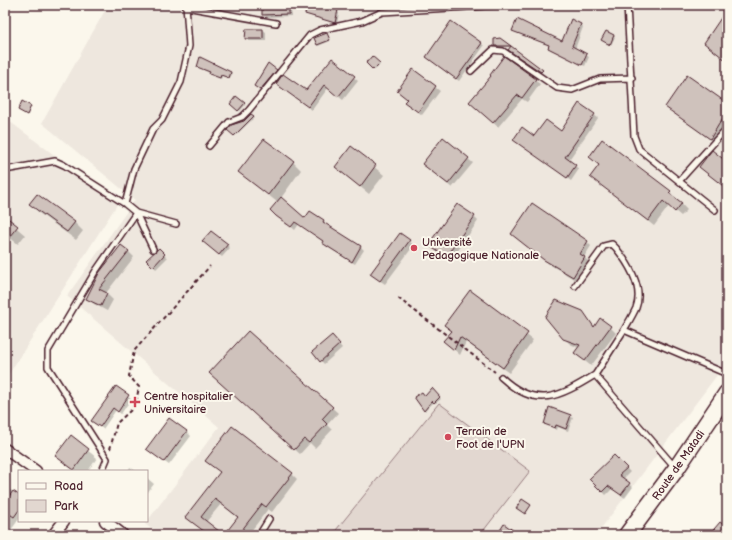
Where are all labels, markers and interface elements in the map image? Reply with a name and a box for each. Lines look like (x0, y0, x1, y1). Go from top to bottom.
place label: Université Pedagogique Nationale (422, 236, 540, 262)
marker: Université Pedagogique Nationale (409, 243, 419, 253)
place label: Centre hospitalier Universitaire (144, 390, 234, 416)
marker: Centre hospitalier Universitaire (129, 396, 141, 408)
place label: Terrain de Foot de l'UPN (456, 425, 525, 451)
street label: Route de Matadi (649, 428, 707, 503)
marker: Terrain de Foot de l'UPN (443, 432, 453, 442)
legend (18, 470, 148, 522)
text: Road (54, 479, 83, 494)
text: Park (54, 499, 78, 514)

